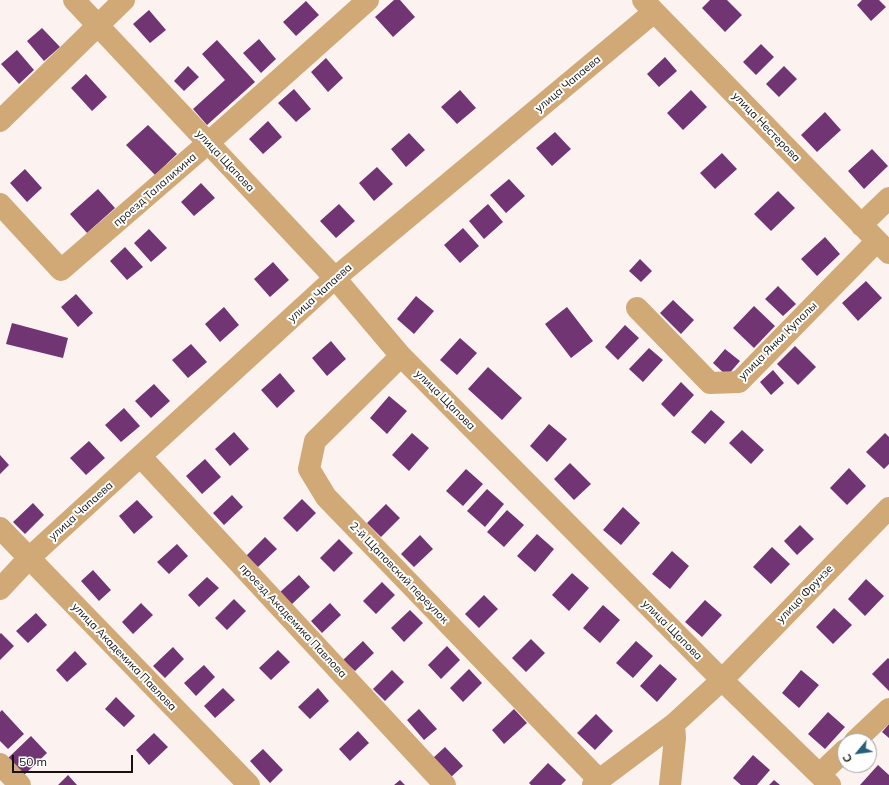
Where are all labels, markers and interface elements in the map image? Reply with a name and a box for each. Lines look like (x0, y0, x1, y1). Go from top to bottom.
street label: улица Чапаева (533, 53, 603, 115)
street label: улица Нестерова (729, 89, 803, 165)
street label: улица Щапова (193, 127, 257, 195)
street label: проезд Талалихина (111, 150, 199, 230)
street label: улица Чапаева (285, 261, 355, 325)
street label: улица Янки Купалы (736, 299, 820, 383)
street label: улица Щапова (412, 367, 478, 433)
street label: улица Чапаева (46, 479, 116, 543)
street label: 2-й Щаповский переулок (347, 519, 451, 627)
street label: проезд Академика Павлова (237, 561, 349, 681)
street label: улица Фрунзе (774, 562, 836, 626)
street label: улица Щапова (639, 597, 705, 663)
street label: улица Академика Павлова (69, 600, 179, 714)
north arrow (837, 733, 877, 773)
scale bar (14, 747, 135, 773)
text: С (839, 752, 855, 765)
text: 50 m (19, 754, 47, 769)

